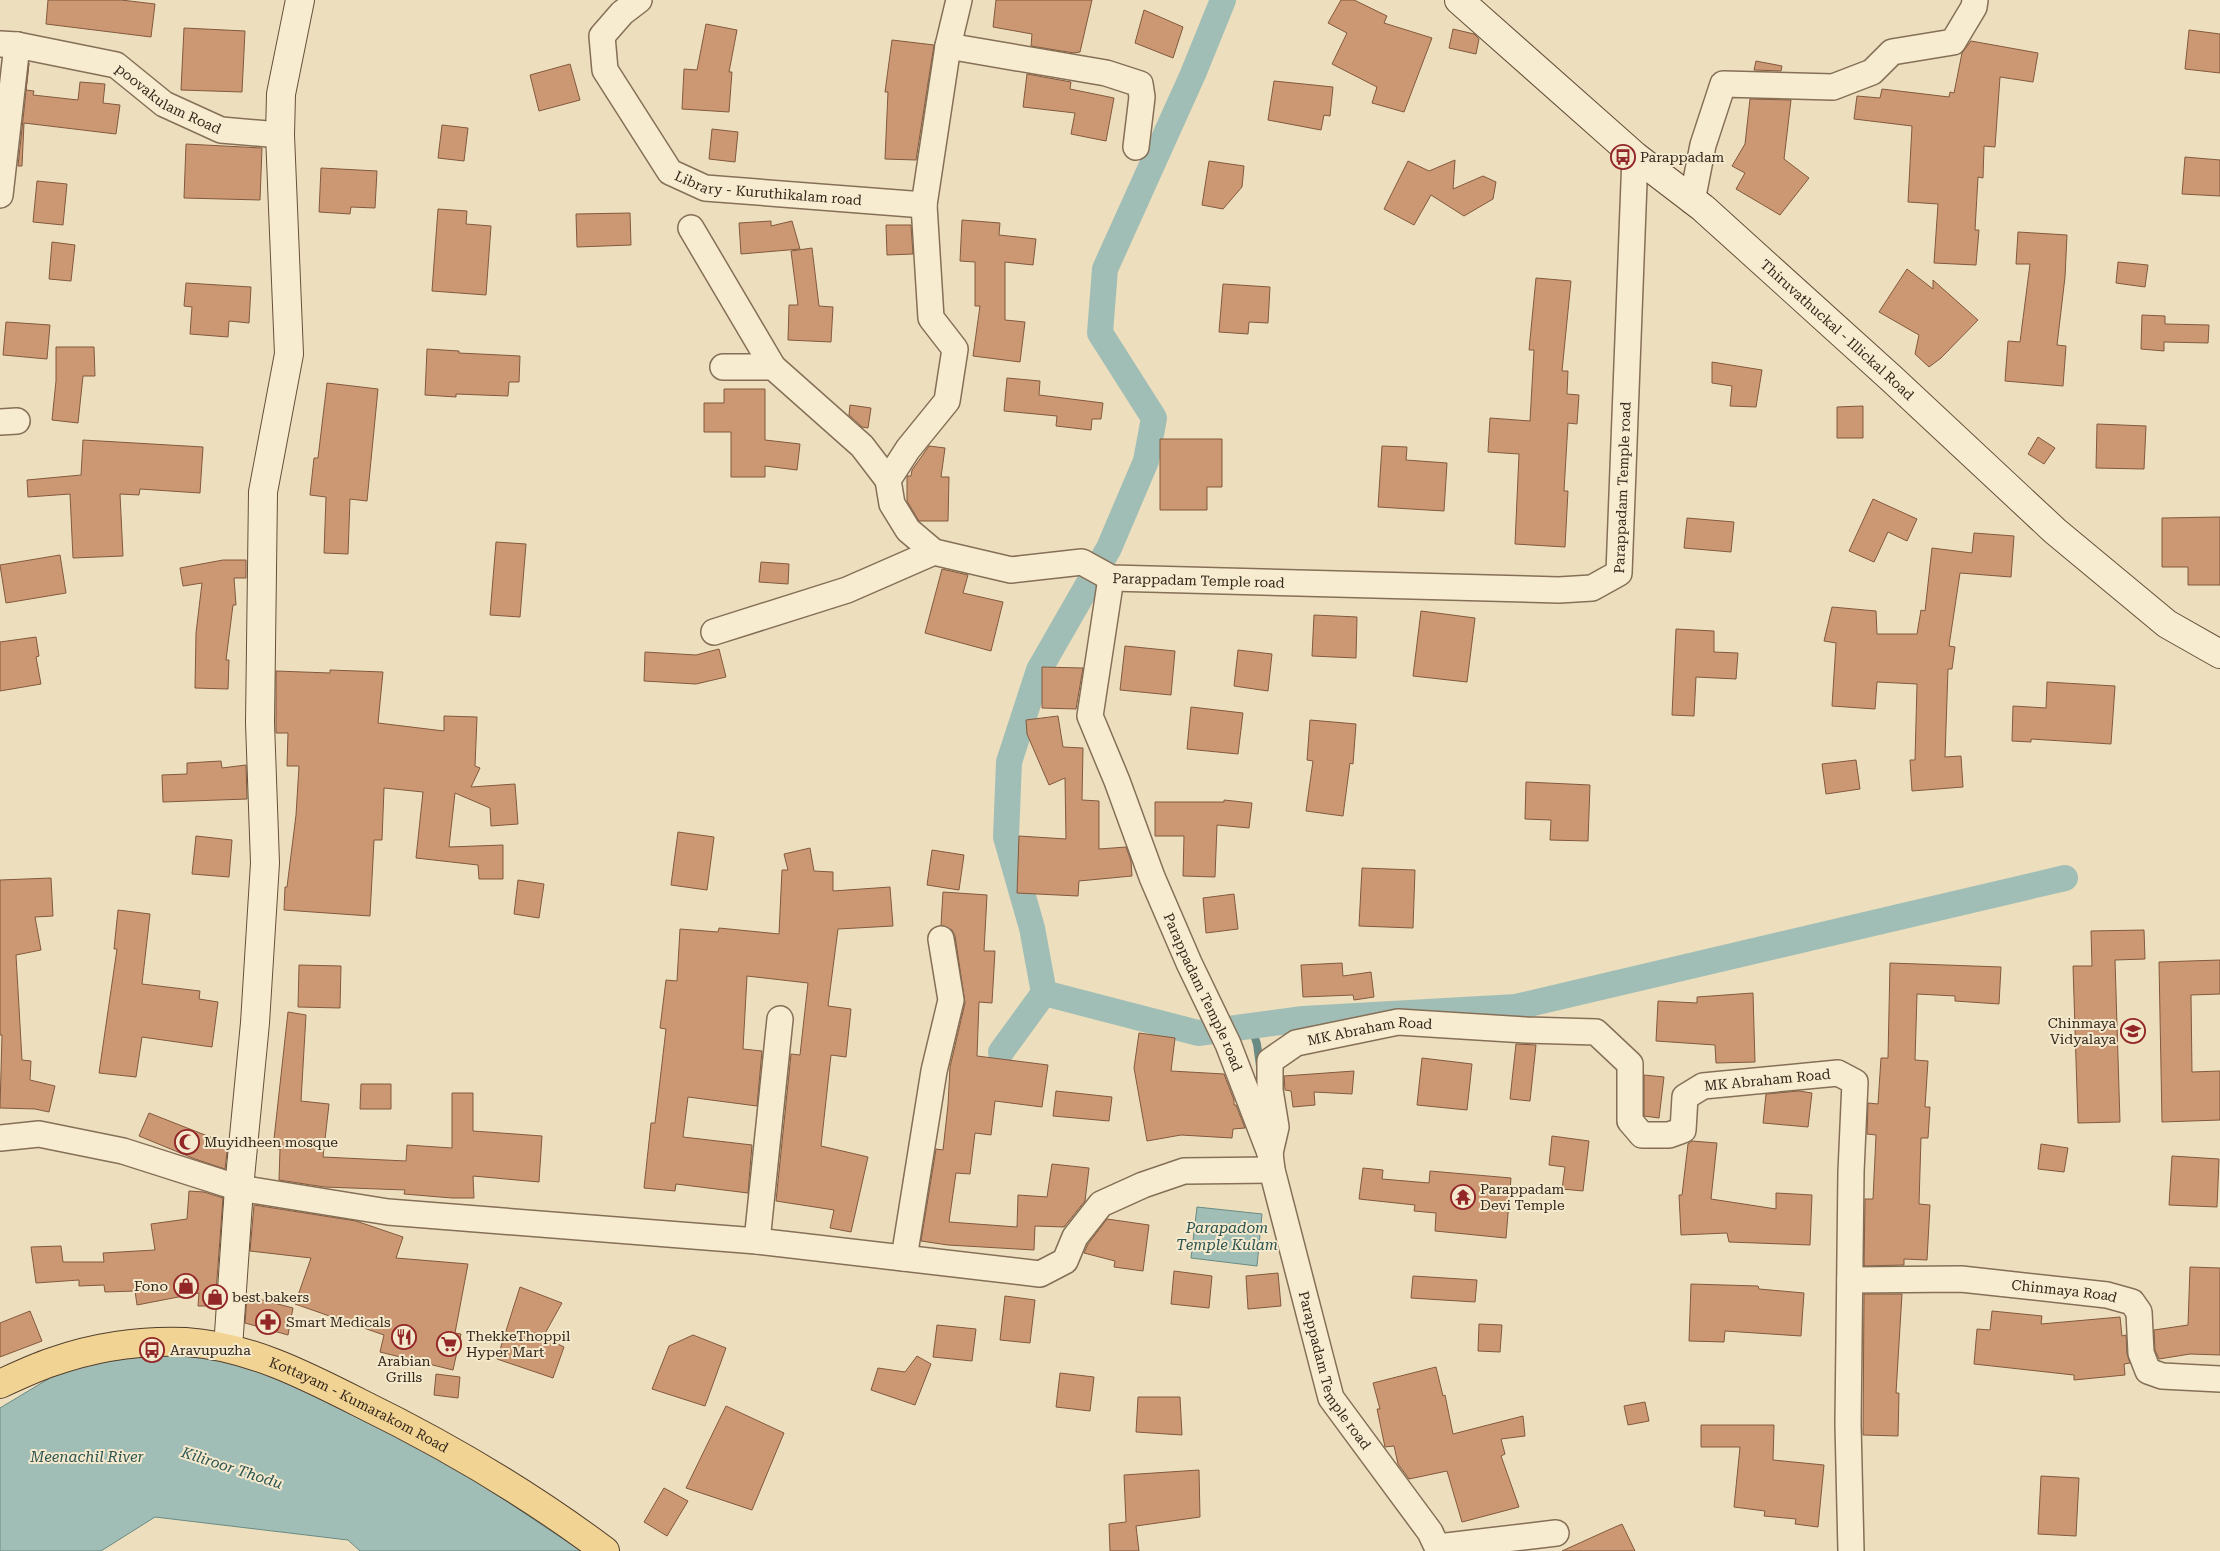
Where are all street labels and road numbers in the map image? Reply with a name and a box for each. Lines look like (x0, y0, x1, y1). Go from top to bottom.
street label: poovakulam Road (113, 60, 224, 137)
street label: Library - Kuruthikalam road (672, 167, 862, 208)
street label: Thiruvathuckal - Illickal Road (1757, 256, 1917, 403)
street label: Parappadam Temple road (1611, 401, 1634, 574)
street label: Parappadam Temple road (1112, 570, 1285, 591)
street label: Parappadam Temple road (1160, 910, 1246, 1073)
street label: MK Abraham Road (1306, 1014, 1433, 1048)
street label: MK Abraham Road (1703, 1066, 1831, 1094)
street label: Chinmaya Road (2011, 1277, 2119, 1305)
street label: Parappadam Temple road (1296, 1289, 1374, 1453)
street label: Kottayam - Kumarakom Road (267, 1354, 451, 1456)

